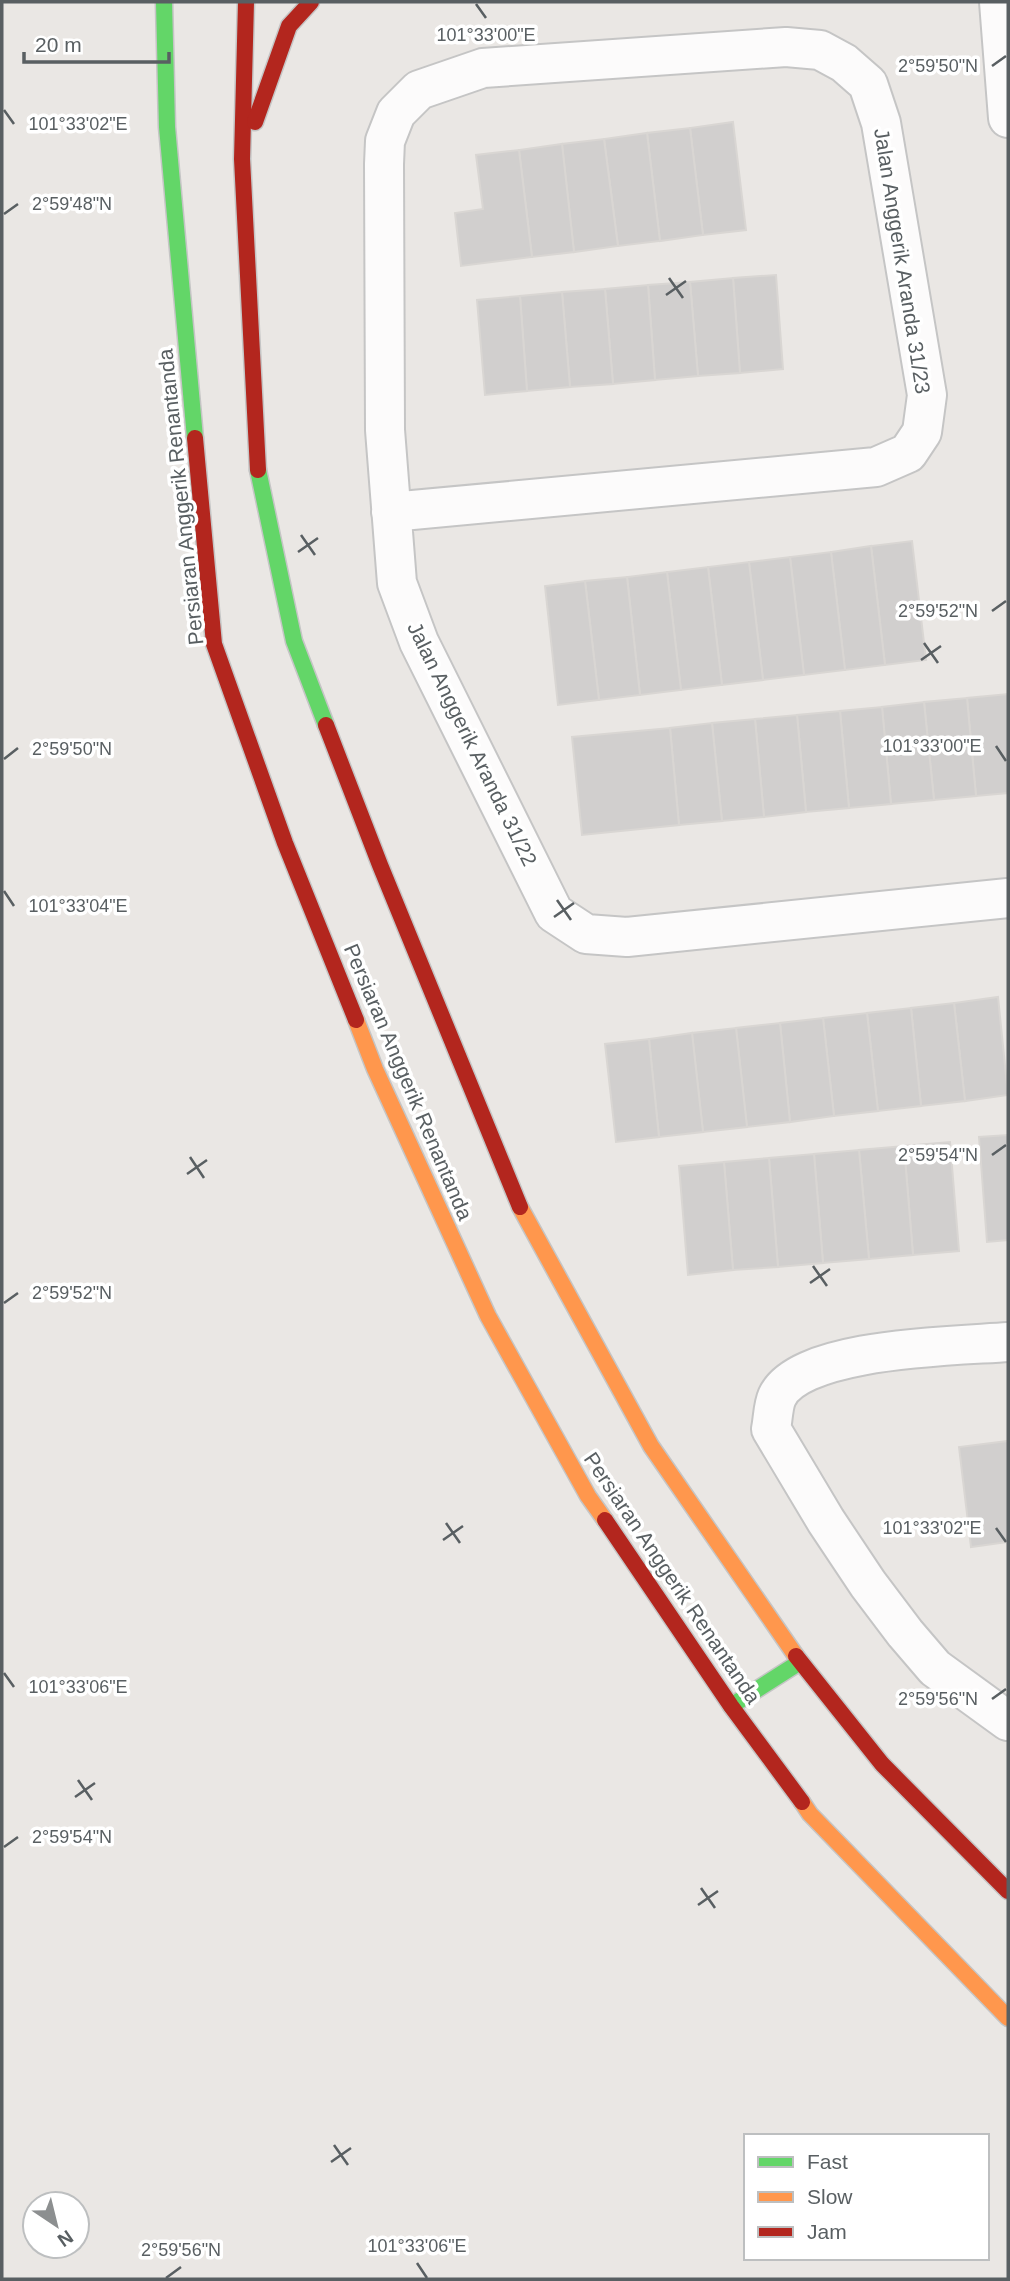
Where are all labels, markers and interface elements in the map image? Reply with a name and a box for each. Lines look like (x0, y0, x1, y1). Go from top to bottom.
scale bar (24, 21, 170, 65)
text: 101°33'00"E (436, 25, 536, 45)
text: 20 m (35, 33, 82, 56)
text: 2°59'50"N (898, 56, 978, 76)
text: 101°33'02"E (28, 114, 128, 134)
street label: Jalan Anggerik Aranda 31/23 (870, 127, 935, 395)
text: 2°59'48"N (32, 194, 112, 214)
street label: Persiaran Anggerik Renantanda (153, 347, 207, 646)
text: 2°59'52"N (898, 601, 978, 621)
street label: Jalan Anggerik Aranda 31/22 (403, 618, 542, 870)
text: 101°33'00"E (882, 736, 982, 756)
text: 2°59'50"N (32, 739, 112, 759)
text: 101°33'04"E (28, 896, 128, 916)
street label: Persiaran Anggerik Renantanda (340, 940, 477, 1224)
text: 2°59'54"N (898, 1145, 978, 1165)
text: 2°59'52"N (32, 1283, 112, 1303)
street label: Persiaran Anggerik Renantanda (580, 1448, 765, 1708)
text: 101°33'02"E (882, 1518, 982, 1538)
text: 101°33'06"E (28, 1677, 128, 1697)
text: 2°59'56"N (898, 1689, 978, 1709)
text: 2°59'54"N (32, 1827, 112, 1847)
legend (744, 2134, 989, 2260)
text: Fast (807, 2150, 848, 2173)
text: Slow (807, 2185, 853, 2208)
north arrow (21, 2190, 91, 2260)
text: Jam (807, 2220, 847, 2243)
text: N (54, 2226, 77, 2251)
text: 101°33'06"E (367, 2236, 467, 2256)
text: 2°59'56"N (141, 2240, 221, 2260)

